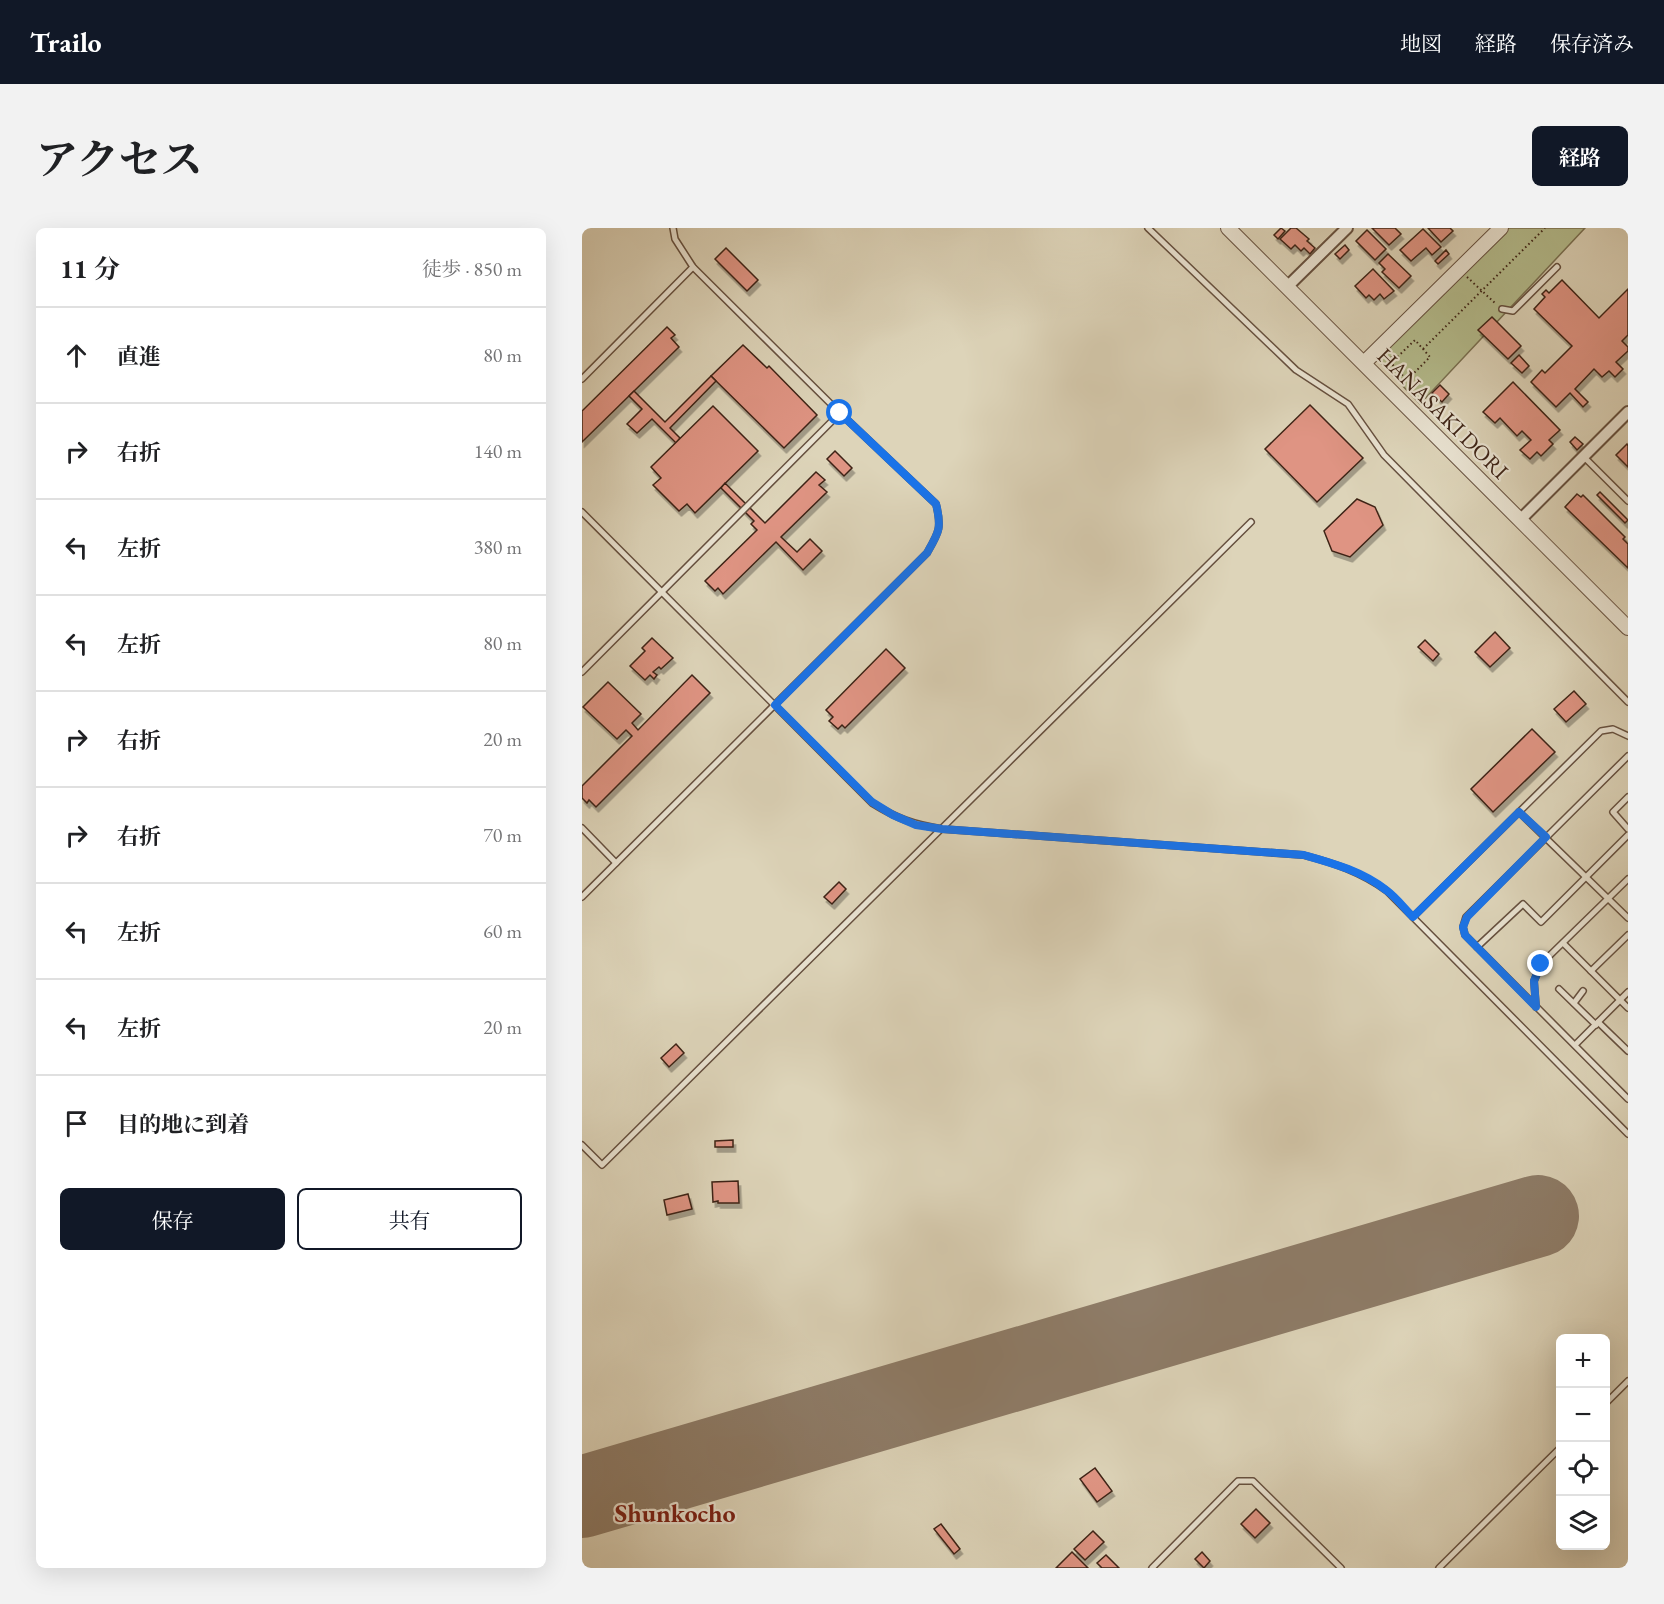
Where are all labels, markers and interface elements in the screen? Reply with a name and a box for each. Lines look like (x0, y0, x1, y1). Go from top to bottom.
text: Trailo (30, 24, 102, 60)
text: 地図 (1400, 30, 1442, 57)
text: 経路 (1475, 30, 1517, 57)
text: 保存済み (1550, 30, 1634, 57)
button: 経路 (1532, 126, 1628, 186)
text: アクセス (36, 132, 203, 187)
text: 11 分 (60, 252, 120, 286)
text: 徒歩 · 850 m (422, 256, 522, 282)
icon: ahead (60, 339, 93, 372)
street label: HANASAKI DORI (1371, 341, 1515, 486)
text: 直進 (117, 342, 161, 371)
text: 80 m (483, 342, 522, 368)
route start (826, 399, 852, 425)
icon: right (60, 435, 93, 468)
text: 右折 (117, 438, 161, 467)
text: 140 m (474, 438, 522, 464)
icon: left (60, 531, 93, 564)
text: 左折 (117, 534, 161, 563)
text: 380 m (474, 534, 522, 560)
icon: left (60, 627, 93, 660)
text: 左折 (117, 630, 161, 659)
text: 80 m (483, 630, 522, 656)
icon: right (60, 723, 93, 756)
text: 右折 (117, 726, 161, 755)
text: 20 m (483, 726, 522, 752)
icon: right (60, 819, 93, 852)
text: 右折 (117, 822, 161, 851)
text: 70 m (483, 822, 522, 848)
icon: left (60, 915, 93, 948)
text: 左折 (117, 918, 161, 947)
text: 60 m (483, 918, 522, 944)
route end (1527, 950, 1553, 976)
icon: left (60, 1011, 93, 1044)
text: 左折 (117, 1014, 161, 1043)
text: 20 m (483, 1014, 522, 1040)
icon: arrive (60, 1107, 93, 1140)
text: 目的地に到着 (117, 1110, 249, 1139)
button: 保存 (60, 1188, 285, 1250)
button: 共有 (297, 1188, 522, 1250)
map controls (1556, 1334, 1610, 1550)
button: + (1556, 1334, 1610, 1388)
button: − (1556, 1388, 1610, 1442)
button: locate (1556, 1442, 1610, 1496)
district label: Shunkocho (614, 1496, 736, 1530)
button: layers (1556, 1496, 1610, 1550)

